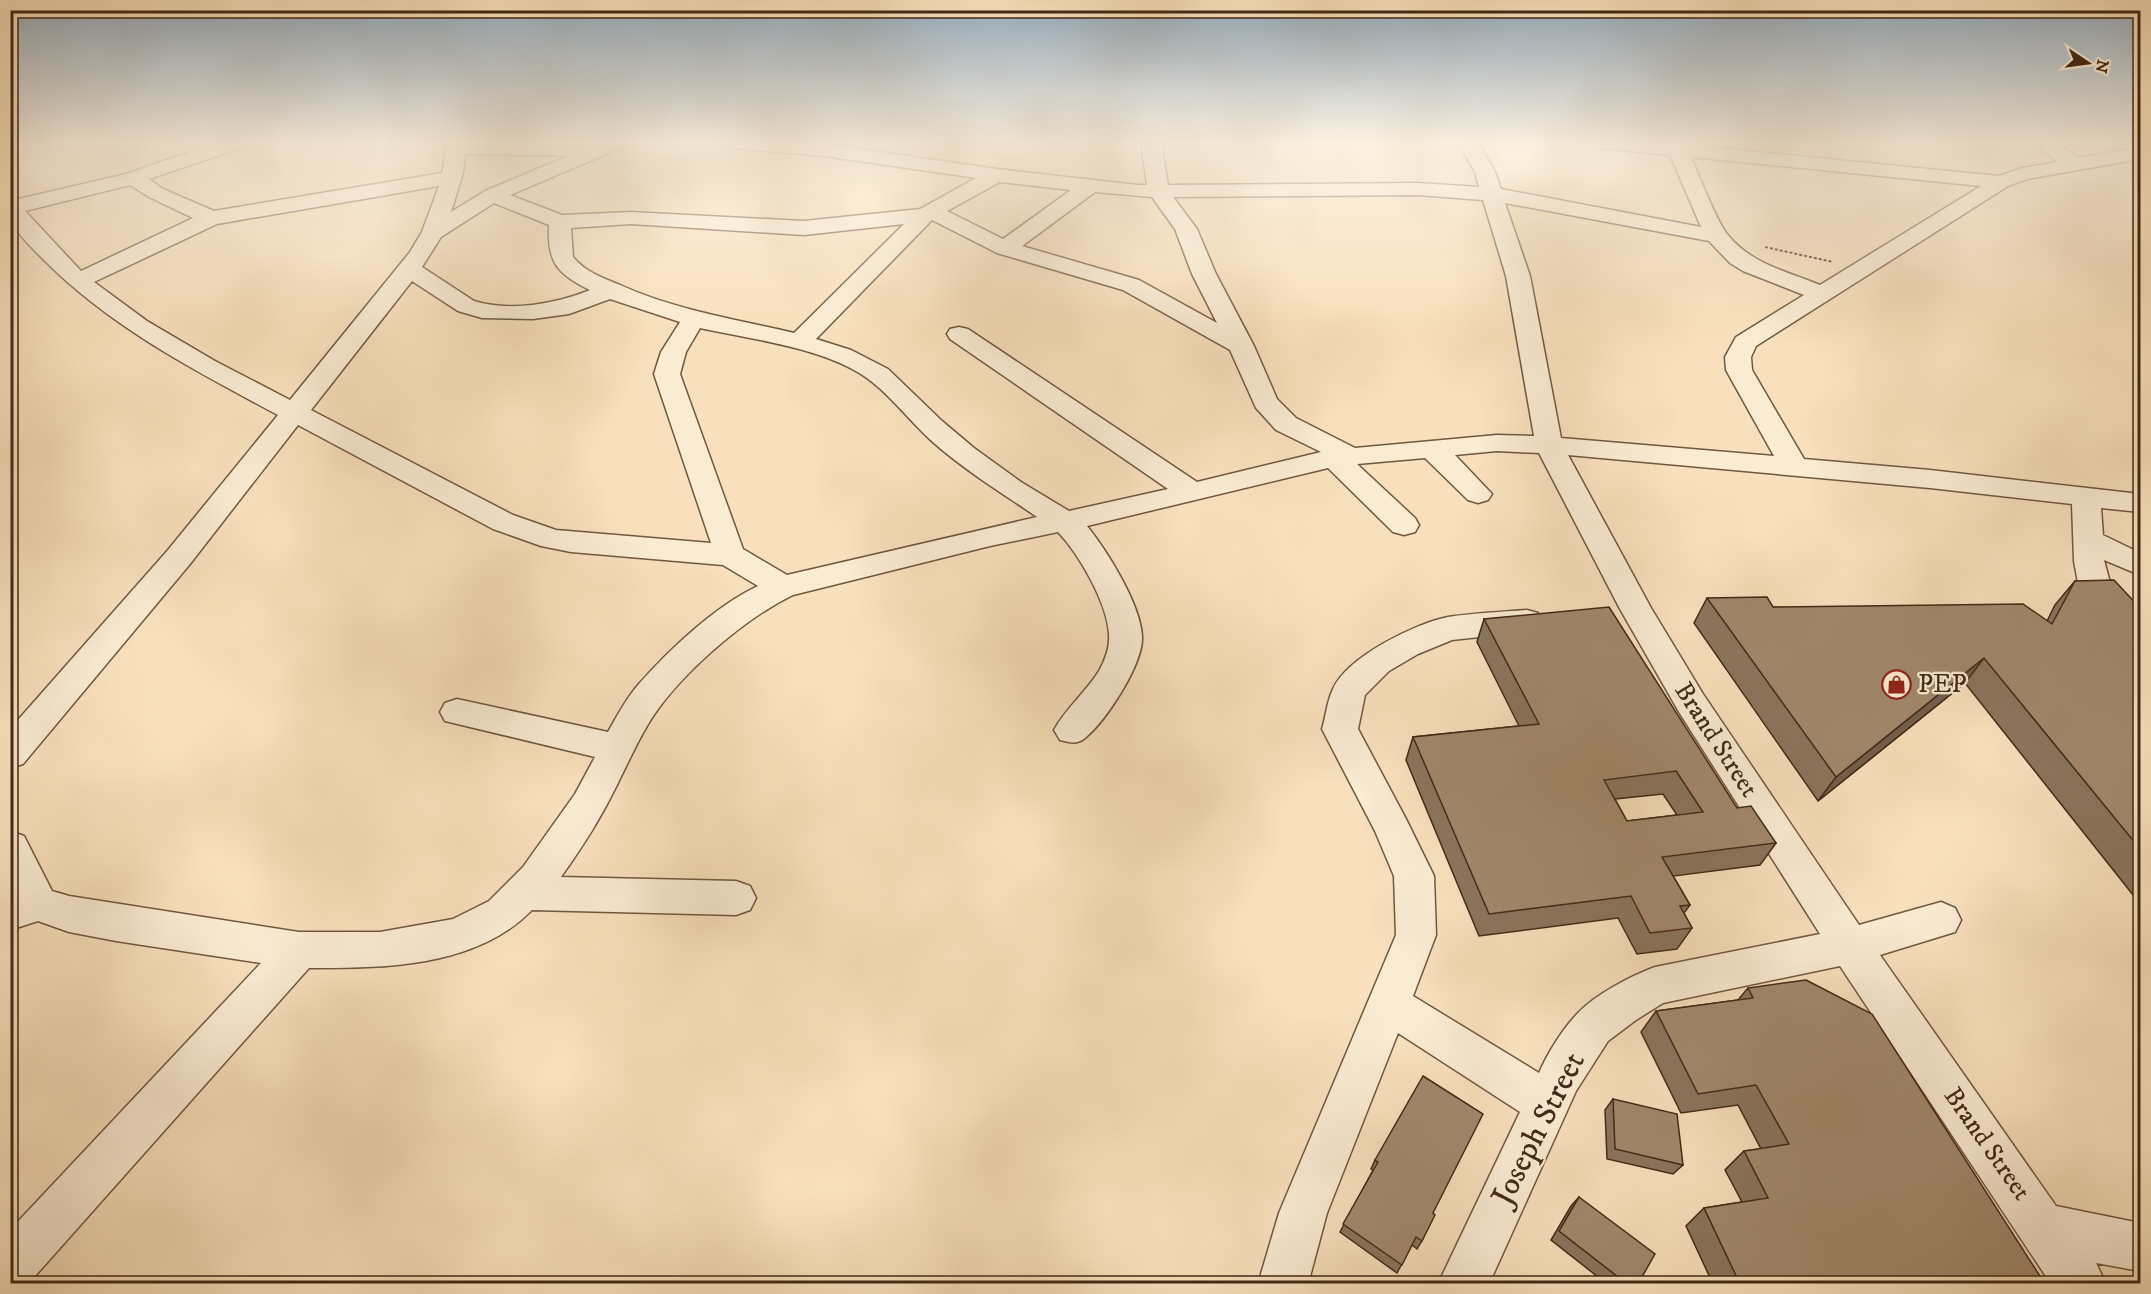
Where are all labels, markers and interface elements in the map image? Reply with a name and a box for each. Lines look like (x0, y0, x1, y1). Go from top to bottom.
north arrow (2058, 33, 2118, 93)
text: N (2090, 57, 2113, 75)
shop icon: PEP (1881, 668, 1913, 700)
place label: PEP (1918, 668, 1967, 701)
street label: Brand Street (1667, 676, 1765, 804)
street label: Joseph Street (1482, 1046, 1595, 1215)
street label: Brand Street (1936, 1081, 2038, 1207)

